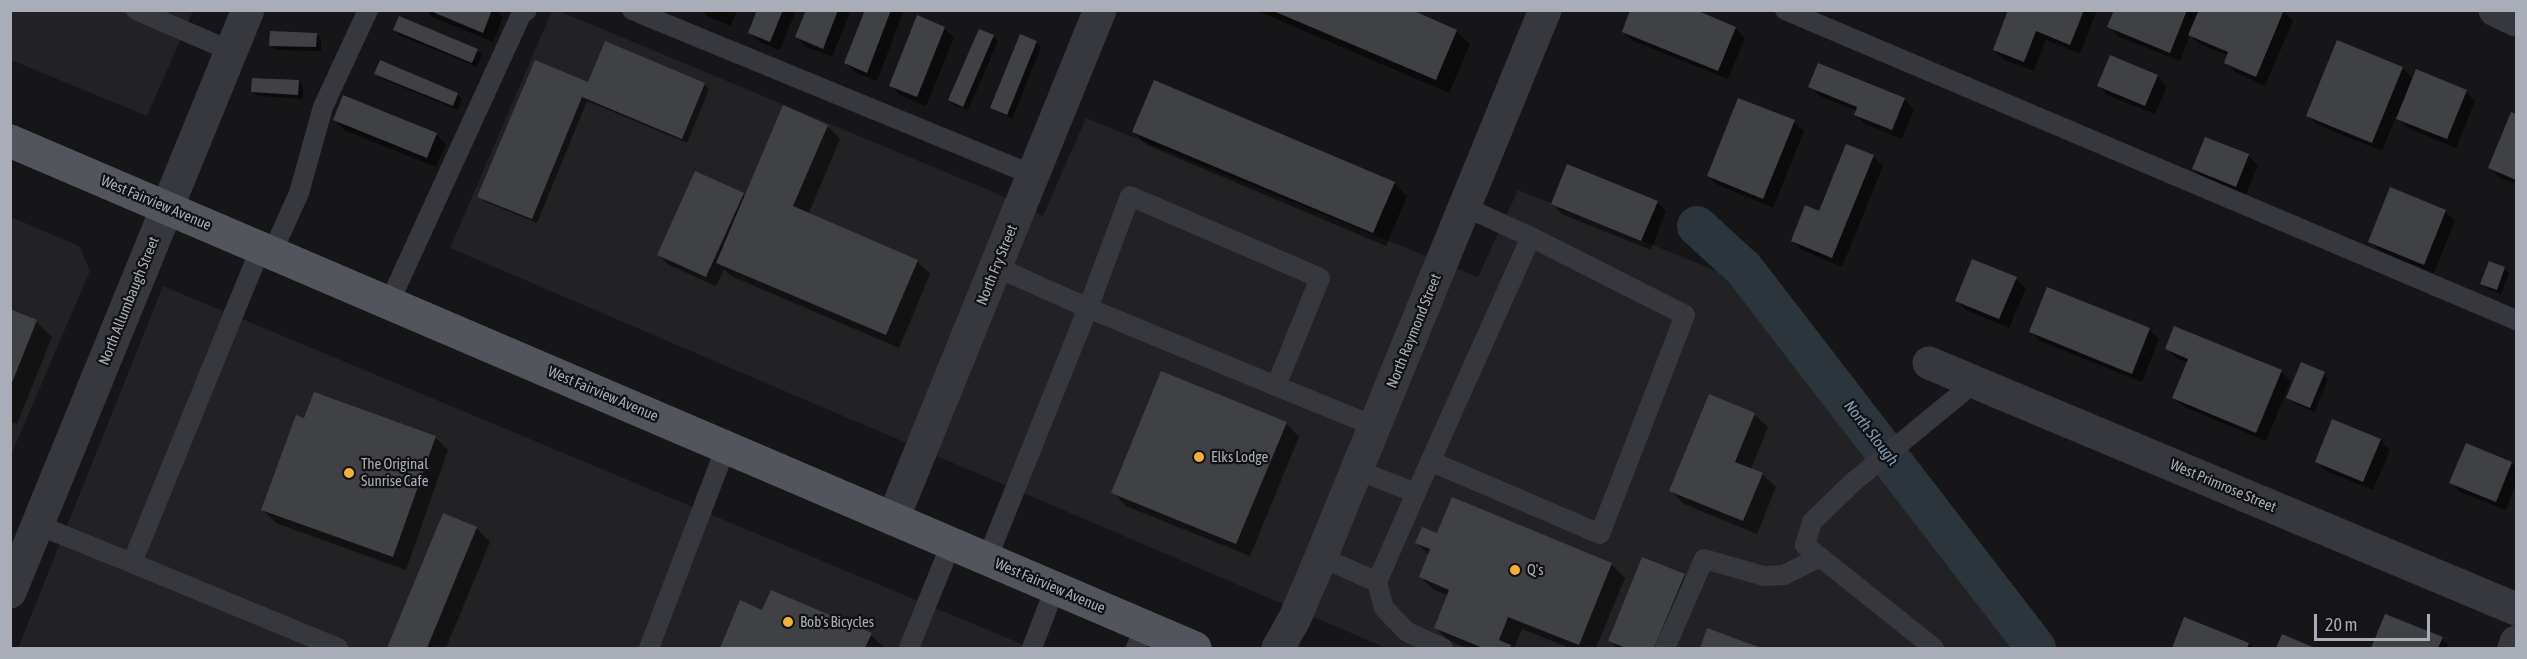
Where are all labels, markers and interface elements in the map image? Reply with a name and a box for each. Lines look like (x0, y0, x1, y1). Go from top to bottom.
street label: West Fairview Avenue (98, 172, 214, 234)
street label: North Fry Street (973, 222, 1021, 308)
street label: North Allumbaugh Street (95, 234, 163, 368)
street label: North Raymond Street (1383, 271, 1445, 391)
street label: West Fairview Avenue (545, 363, 661, 425)
water label: North Slough (1840, 397, 1902, 469)
place label: Elks Lodge (1211, 448, 1268, 466)
marker: Elks Lodge (1192, 450, 1206, 464)
place label: The Original Sunrise Cafe (361, 455, 429, 490)
street label: West Primrose Street (2167, 456, 2279, 516)
marker: The Original Sunrise Cafe (342, 466, 356, 480)
street label: West Fairview Avenue (992, 555, 1108, 617)
place label: Q's (1527, 561, 1544, 579)
marker: Q's (1508, 563, 1522, 577)
scale bar (2317, 602, 2432, 640)
place label: Bob's Bicycles (800, 613, 874, 631)
text: 20 m (2325, 614, 2357, 635)
marker: Bob's Bicycles (781, 615, 795, 629)

